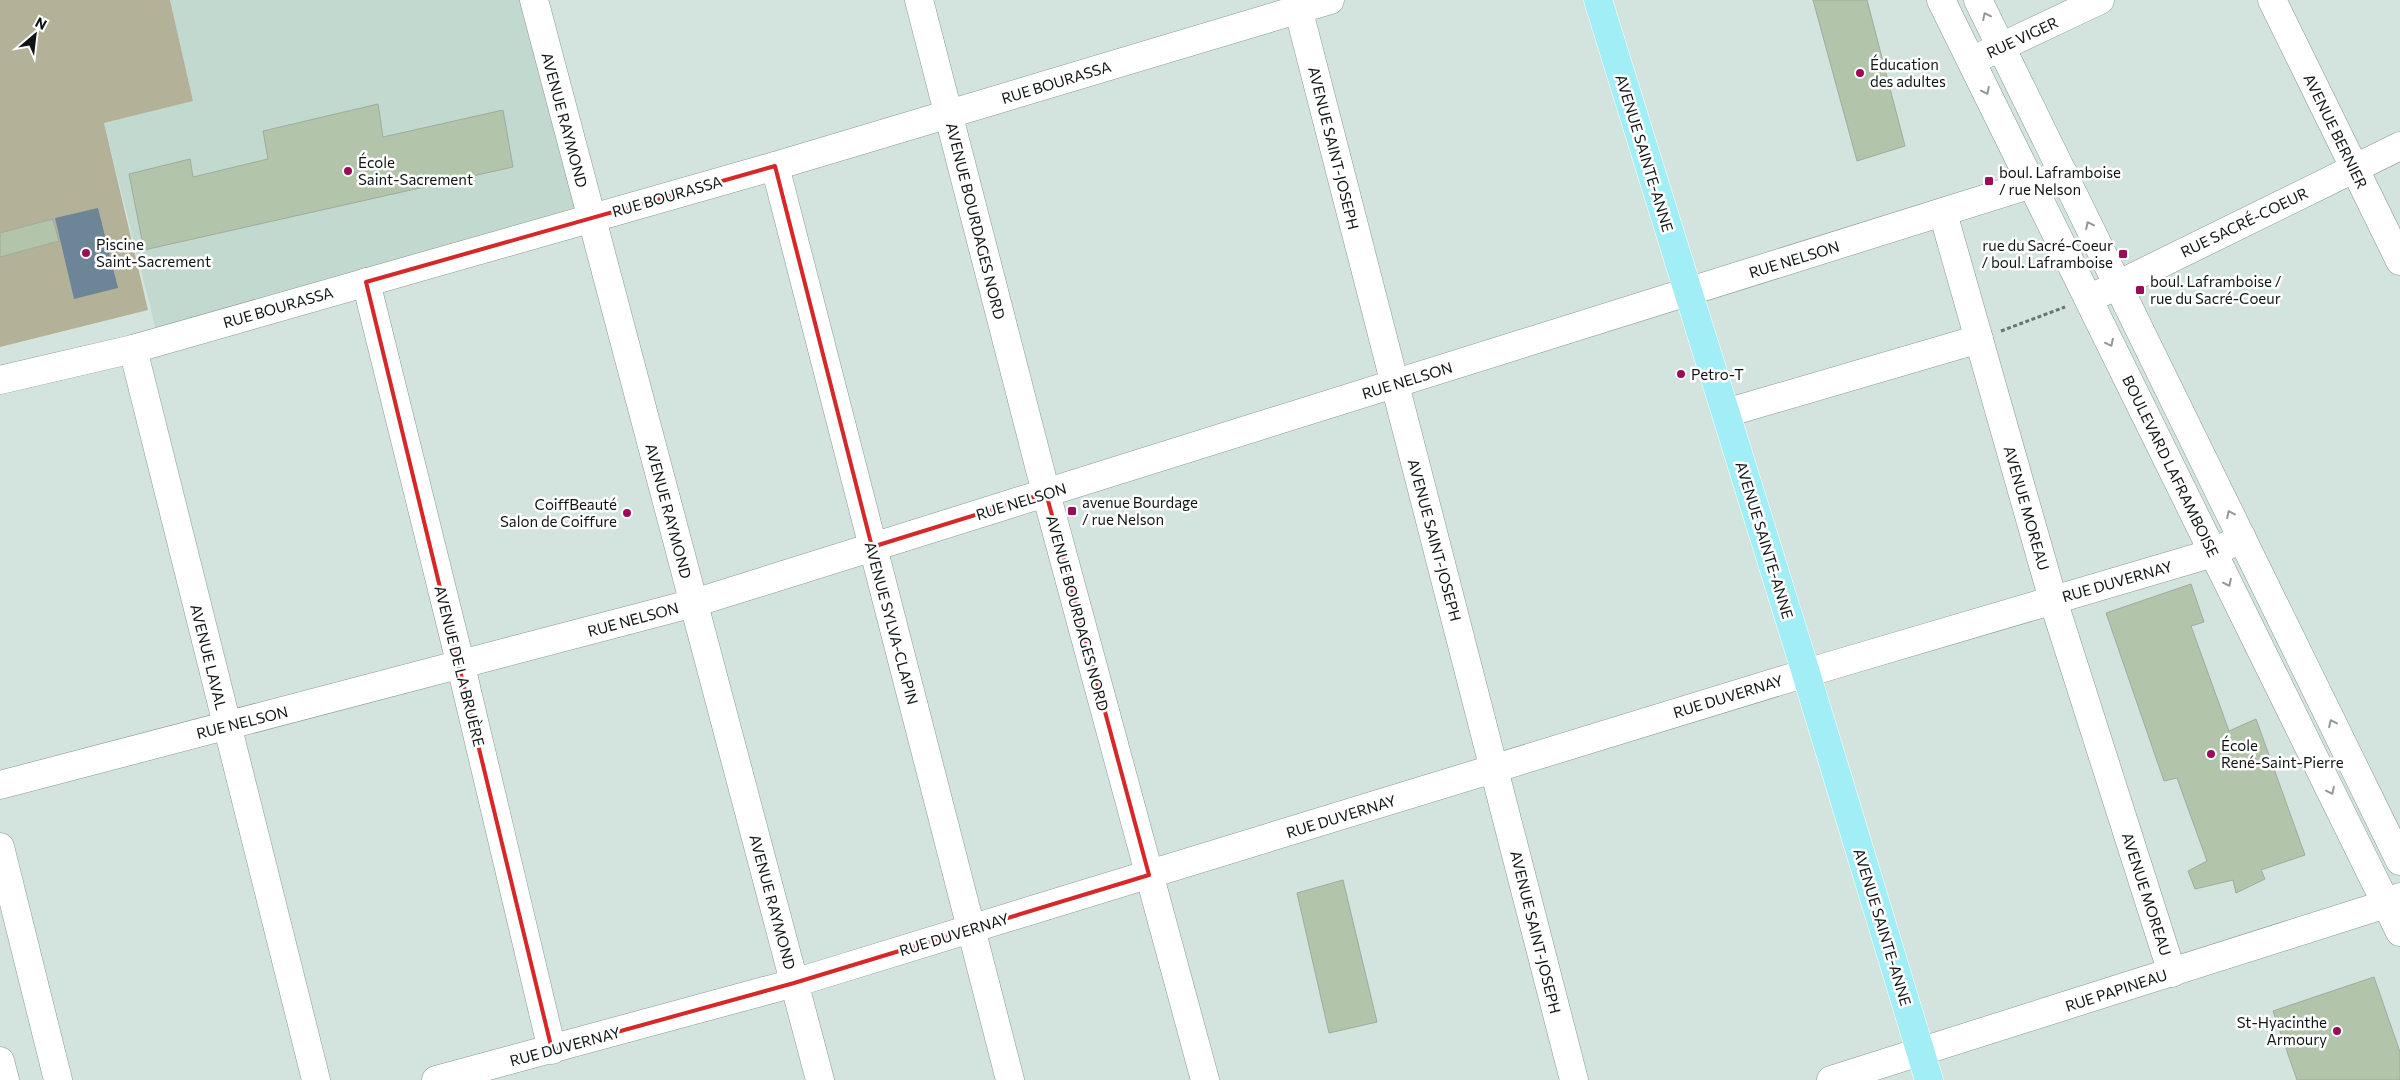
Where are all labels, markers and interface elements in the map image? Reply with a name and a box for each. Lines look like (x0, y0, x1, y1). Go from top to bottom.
north arrow (10, 10, 60, 60)
text: N (33, 13, 50, 33)
one-way arrow (1982, 13, 1992, 22)
street label: RUE VIGER (1983, 13, 2061, 61)
street label: AVENUE RAYMOND (538, 50, 592, 190)
place label: Éducation des adultes (1870, 54, 1946, 90)
street label: RUE BOURASSA (999, 57, 1113, 107)
street label: AVENUE SAINT-JOSEPH (1305, 65, 1363, 231)
marker: Éducation des adultes (1854, 67, 1866, 79)
street label: AVENUE BERNIER (2300, 71, 2372, 191)
street label: AVENUE SAINTE-ANNE (1612, 72, 1678, 234)
one-way arrow (1980, 86, 1990, 95)
street label: AVENUE BOURDAGES NORD (943, 121, 1009, 321)
place label: École Saint-Sacrement (358, 152, 473, 188)
place label: boul. Laframboise / rue Nelson (1999, 163, 2121, 198)
marker: École Saint-Sacrement (342, 165, 354, 177)
street label: RUE BOURASSA (610, 172, 724, 220)
marker: boul. Laframboise / rue Nelson (1983, 175, 1995, 187)
street label: RUE SACRÉ-COEUR (2177, 183, 2310, 261)
one-way arrow (2084, 221, 2095, 230)
place label: Piscine Saint-Sacrement (96, 235, 211, 270)
place label: rue du Sacré-Coeur / boul. Laframboise (1981, 236, 2113, 271)
street label: RUE NELSON (1747, 237, 1841, 281)
marker: Piscine Saint-Sacrement (80, 247, 92, 259)
marker: rue du Sacré-Coeur / boul. Laframboise (2117, 248, 2129, 260)
place label: boul. Laframboise / rue du Sacré-Coeur (2150, 272, 2282, 307)
street label: RUE BOURASSA (221, 283, 335, 331)
marker: boul. Laframboise / rue du Sacré-Coeur (2134, 284, 2146, 296)
one-way arrow (2104, 338, 2114, 347)
street label: RUE NELSON (1360, 358, 1454, 402)
place label: Petro-T (1691, 365, 1744, 383)
marker: Petro-T (1675, 368, 1687, 380)
street label: BOULEVARD LAFRAMBOISE (2119, 372, 2223, 560)
street label: AVENUE RAYMOND (642, 441, 696, 581)
street label: AVENUE MOREAU (2001, 444, 2053, 572)
street label: AVENUE SAINT-JOSEPH (1405, 457, 1465, 623)
street label: AVENUE SAINTE-ANNE (1732, 459, 1798, 621)
street label: RUE NELSON (974, 479, 1068, 523)
place label: avenue Bourdage / rue Nelson (1082, 493, 1198, 528)
place label: CoiffBeauté Salon de Coiffure (500, 495, 617, 530)
marker: avenue Bourdage / rue Nelson (1066, 505, 1078, 517)
marker: CoiffBeauté Salon de Coiffure (621, 507, 633, 519)
one-way arrow (2226, 510, 2236, 519)
street label: AVENUE BOURDAGES NORD (1043, 513, 1113, 713)
street label: AVENUE SYLVA-CLAPIN (862, 540, 922, 706)
street label: RUE DUVERNAY (2060, 557, 2174, 605)
one-way arrow (2222, 578, 2232, 587)
street label: AVENUE DE LA BRUÈRE (431, 583, 490, 748)
street label: RUE NELSON (585, 598, 681, 640)
street label: AVENUE LAVAL (187, 602, 231, 712)
street label: RUE DUVERNAY (1671, 671, 1785, 721)
street label: RUE NELSON (194, 702, 290, 742)
one-way arrow (2328, 719, 2339, 728)
place label: École René-Saint-Pierre (2221, 735, 2344, 771)
marker: École René-Saint-Pierre (2205, 748, 2217, 760)
one-way arrow (2325, 786, 2335, 795)
street label: RUE DUVERNAY (1284, 791, 1398, 841)
street label: AVENUE MOREAU (2119, 830, 2175, 958)
street label: AVENUE RAYMOND (746, 832, 800, 972)
street label: AVENUE SAINTE-ANNE (1850, 846, 1916, 1008)
street label: AVENUE SAINT-JOSEPH (1507, 849, 1565, 1015)
street label: RUE DUVERNAY (897, 909, 1011, 959)
street label: RUE PAPINEAU (2063, 965, 2169, 1015)
place label: St-Hyacinthe Armoury (2237, 1013, 2327, 1048)
street label: RUE DUVERNAY (508, 1023, 623, 1069)
marker: St-Hyacinthe Armoury (2331, 1025, 2343, 1037)

